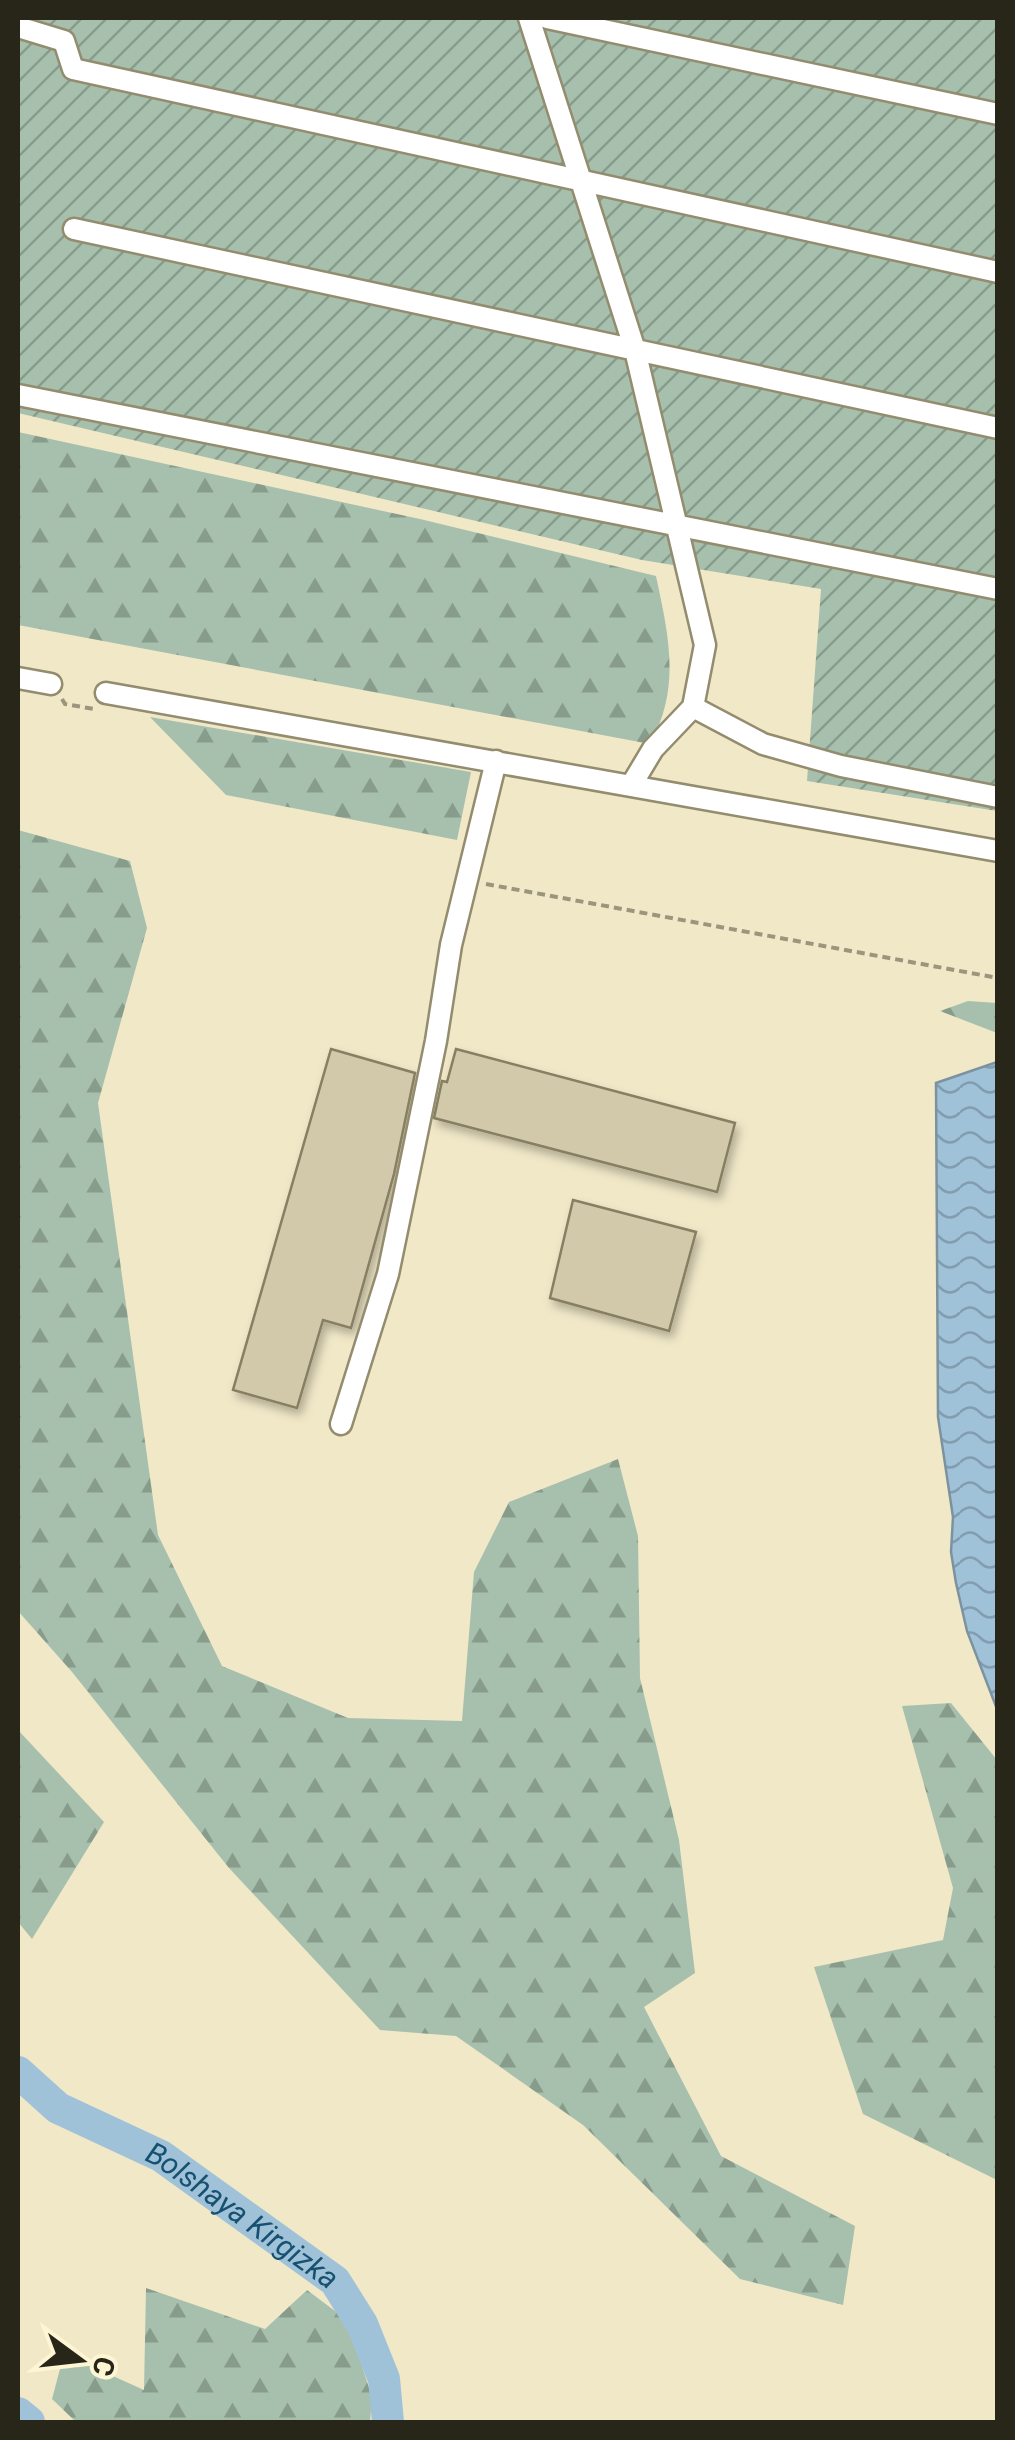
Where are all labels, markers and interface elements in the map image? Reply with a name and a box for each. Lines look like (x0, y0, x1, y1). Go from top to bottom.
water label: Bolshaya Kirgizka (141, 2134, 346, 2296)
north arrow (30, 2310, 130, 2410)
text: С (85, 2353, 122, 2379)

